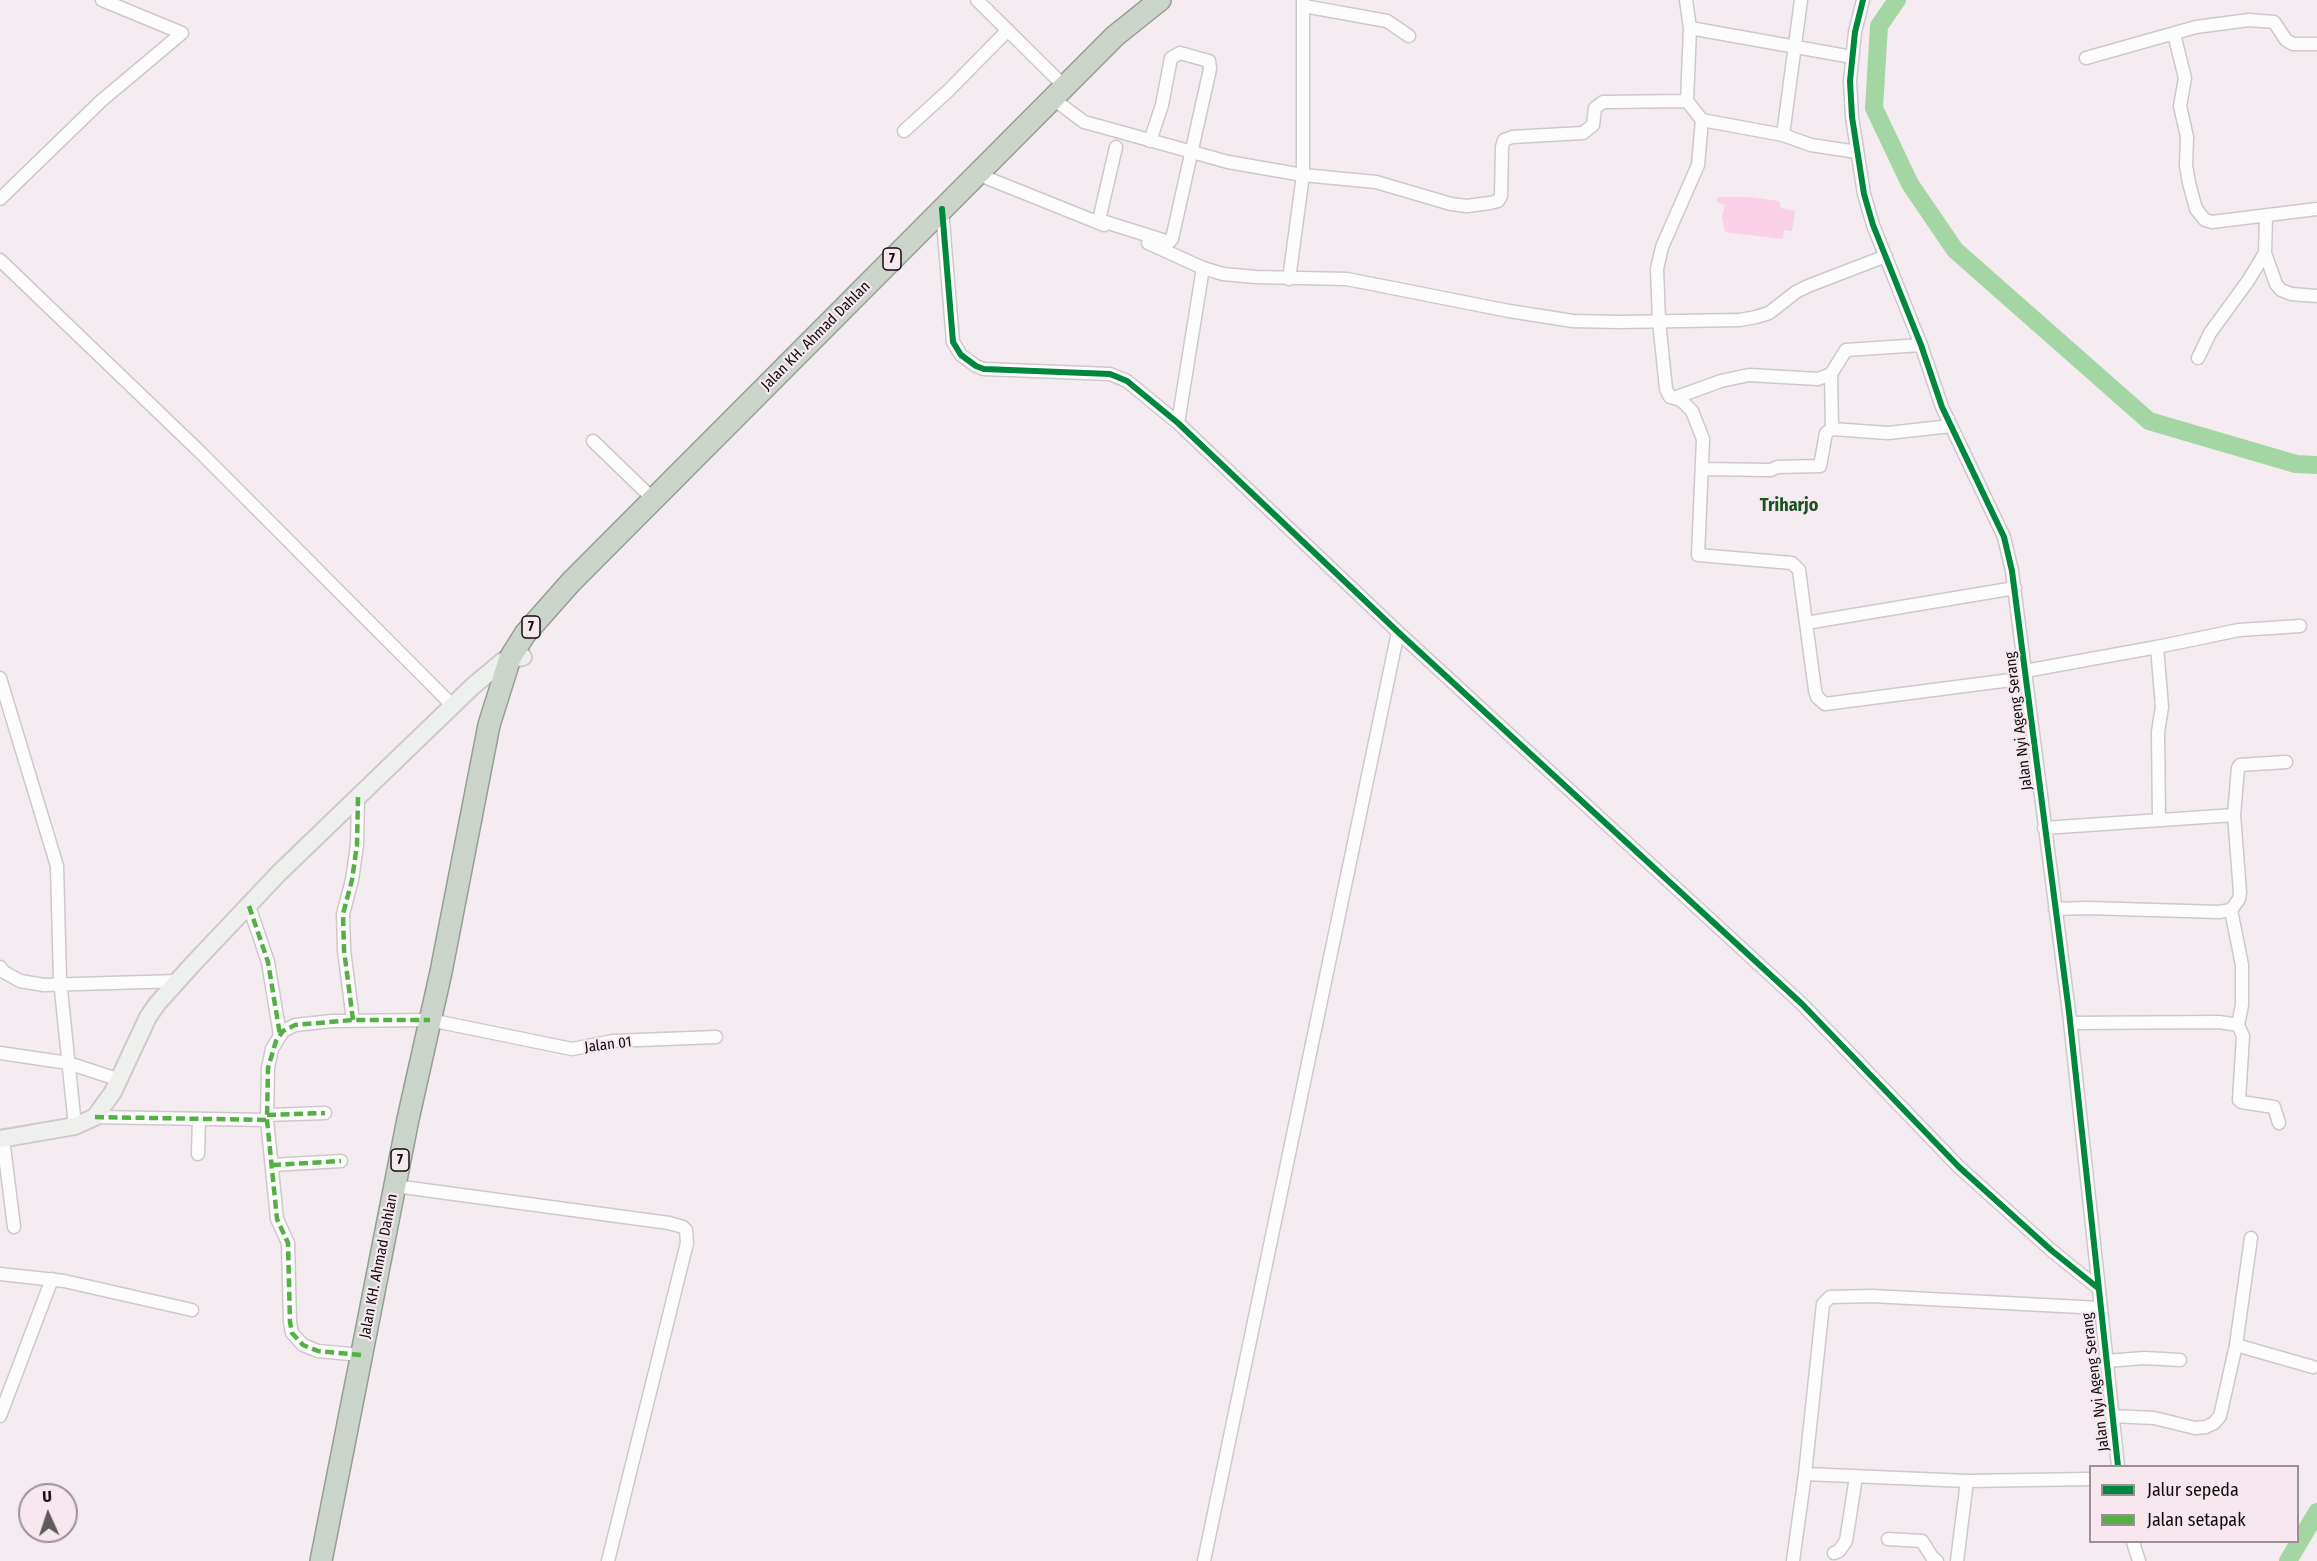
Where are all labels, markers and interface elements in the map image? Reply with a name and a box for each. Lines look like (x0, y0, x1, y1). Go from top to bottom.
road number: 7 (883, 248, 901, 270)
street label: Jalan KH. Ahmad Dahlan (758, 278, 874, 394)
district label: Triharjo (1760, 495, 1818, 517)
road number: 7 (522, 616, 540, 638)
street label: Jalan Nyi Ageng Serang (2002, 651, 2036, 791)
street label: Jalan 01 (583, 1033, 633, 1057)
road number: 7 (391, 1149, 409, 1171)
street label: Jalan KH. Ahmad Dahlan (356, 1192, 402, 1340)
street label: Jalan Nyi Ageng Serang (2079, 1312, 2113, 1452)
legend (2089, 1465, 2299, 1543)
text: Jalur sepeda (2147, 1479, 2239, 1501)
north arrow (18, 1483, 78, 1543)
text: U (42, 1487, 52, 1506)
text: Jalan setapak (2147, 1509, 2246, 1531)

